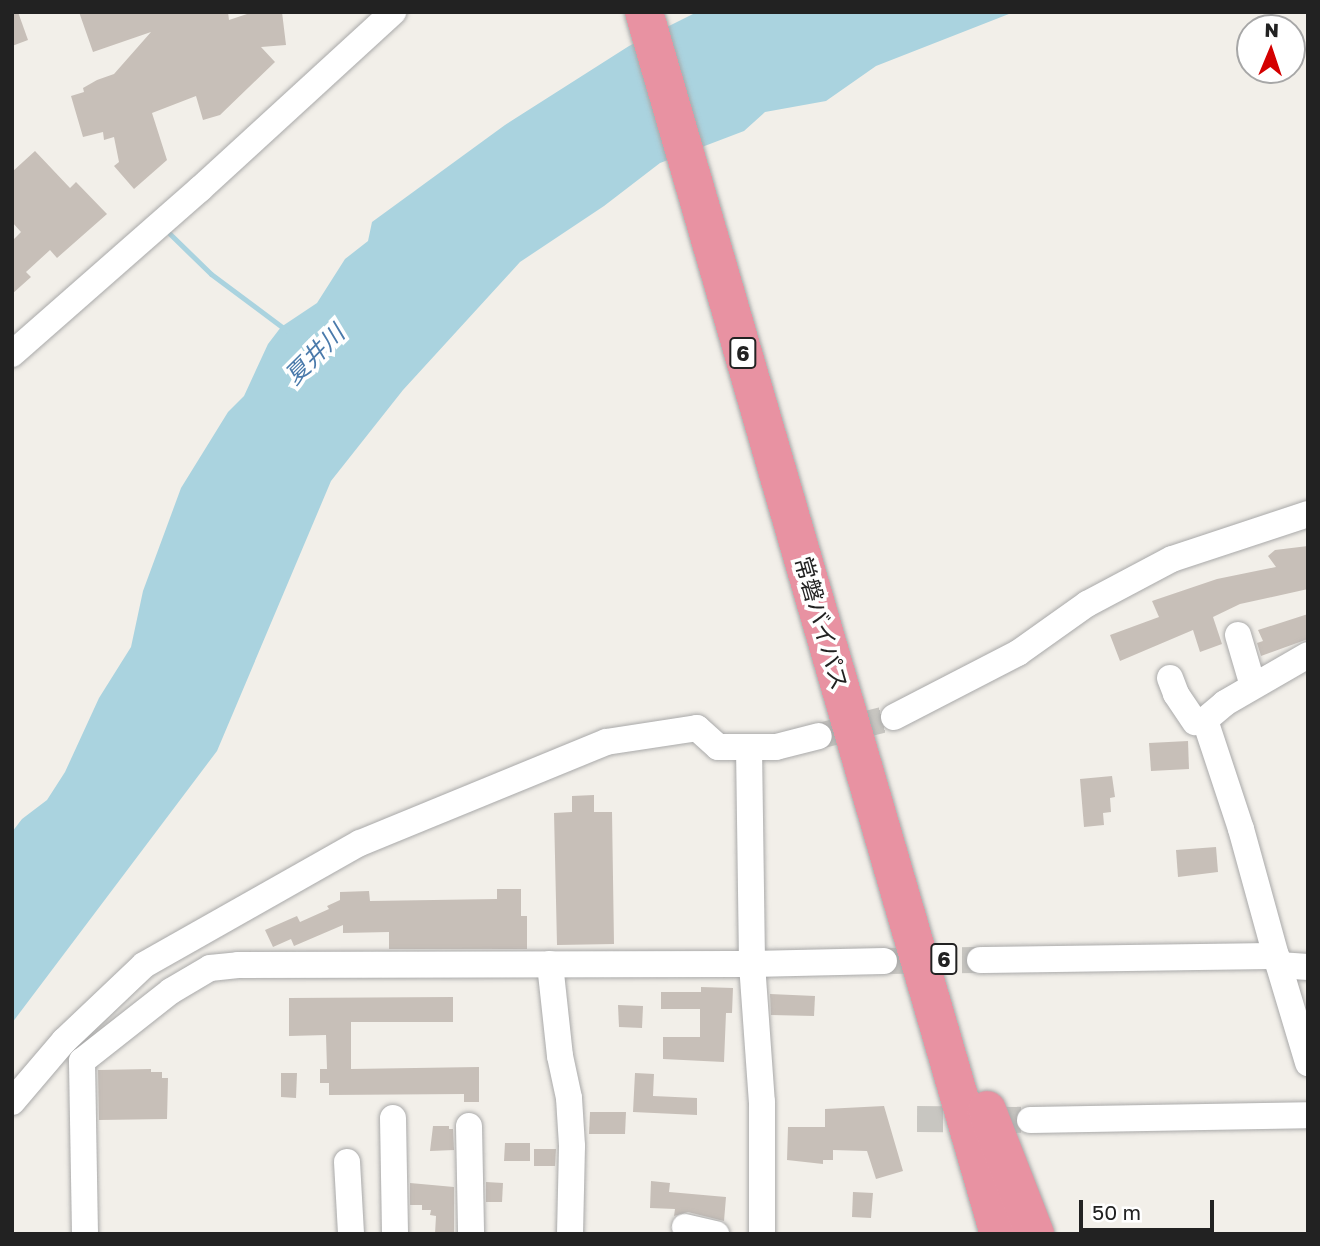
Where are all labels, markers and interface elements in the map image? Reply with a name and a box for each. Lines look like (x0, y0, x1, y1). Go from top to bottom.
north arrow (1236, 14, 1306, 84)
text: N (1264, 18, 1279, 41)
water label: 夏井川 (278, 318, 350, 390)
road number: 6 (729, 336, 757, 370)
street label: 常磐バイパス (790, 553, 854, 693)
road number: 6 (930, 942, 958, 976)
scale bar (1082, 1186, 1217, 1230)
text: 50 m (1092, 1199, 1141, 1225)

